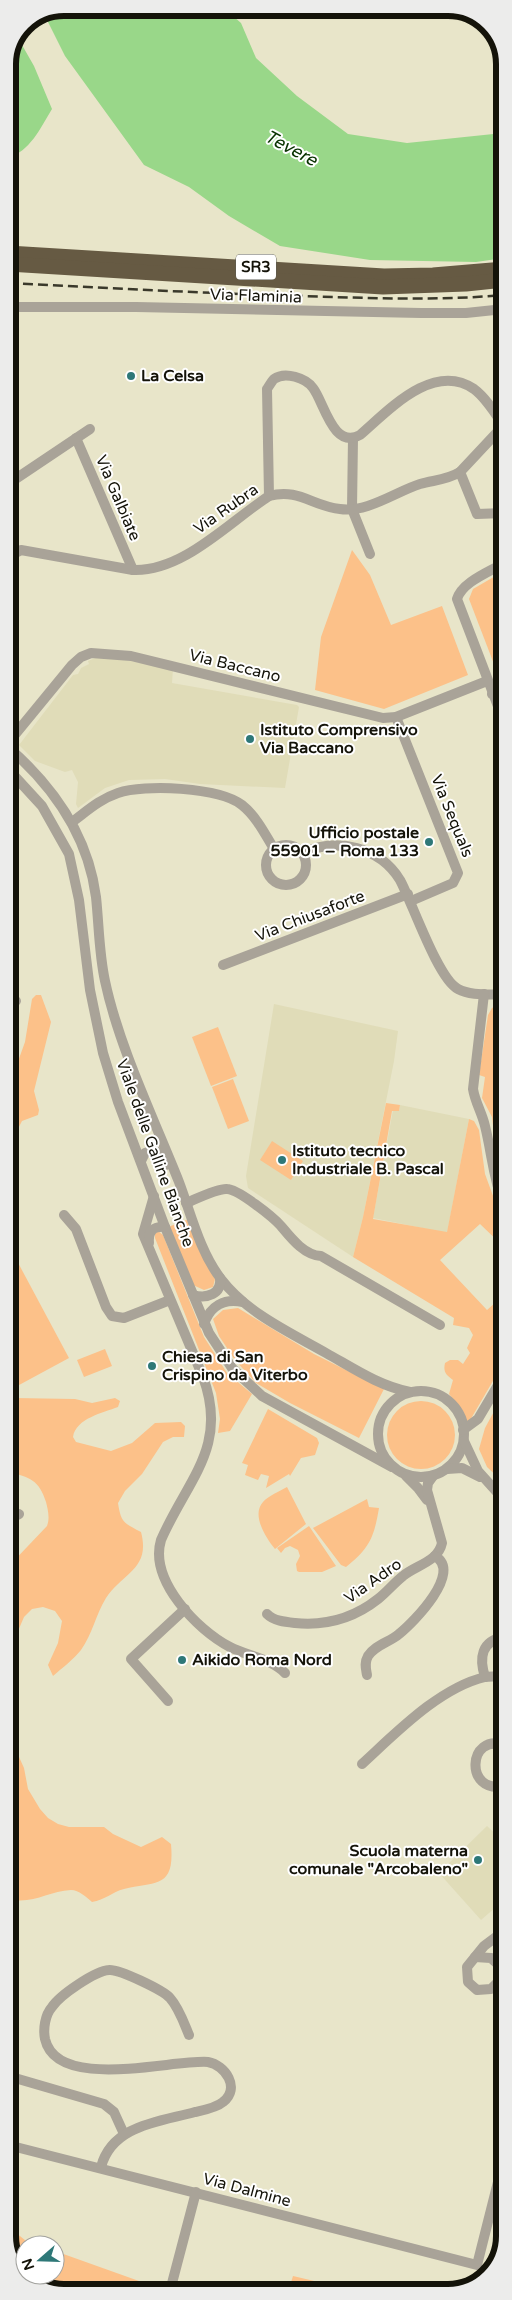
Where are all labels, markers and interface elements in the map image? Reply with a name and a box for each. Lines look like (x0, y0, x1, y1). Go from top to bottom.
water label: Tevere (261, 125, 322, 171)
road number: SR3 (236, 254, 276, 280)
street label: Via Flaminia (210, 284, 302, 308)
place label: La Celsa (141, 366, 204, 386)
marker: La Celsa (125, 370, 137, 382)
street label: Via Galbiate (91, 452, 145, 544)
street label: Via Rubra (190, 479, 262, 539)
street label: Via Baccano (187, 645, 283, 687)
place label: Istituto Comprensivo Via Baccano (260, 720, 418, 758)
marker: Istituto Comprensivo Via Baccano (244, 733, 256, 745)
street label: Via Sequals (426, 772, 478, 860)
place label: Ufficio postale 55901 – Roma 133 (270, 823, 419, 861)
marker: Ufficio postale 55901 – Roma 133 (423, 836, 435, 848)
street label: Via Chiusaforte (252, 886, 368, 946)
street label: Viale delle Galline Bianche (112, 1056, 198, 1250)
place label: Istituto tecnico Industriale B. Pascal (292, 1141, 444, 1179)
marker: Istituto tecnico Industriale B. Pascal (276, 1154, 288, 1166)
place label: Chiesa di San Crispino da Viterbo (162, 1347, 308, 1385)
marker: Chiesa di San Crispino da Viterbo (146, 1360, 158, 1372)
street label: Via Adro (340, 1554, 406, 1608)
place label: Aikido Roma Nord (192, 1650, 332, 1670)
marker: Aikido Roma Nord (176, 1654, 188, 1666)
place label: Scuola materna comunale "Arcobaleno" (289, 1841, 468, 1879)
marker: Scuola materna comunale "Arcobaleno" (472, 1854, 484, 1866)
street label: Via Dalmine (201, 2169, 293, 2211)
north arrow (15, 2235, 65, 2285)
text: N (18, 2256, 38, 2272)

